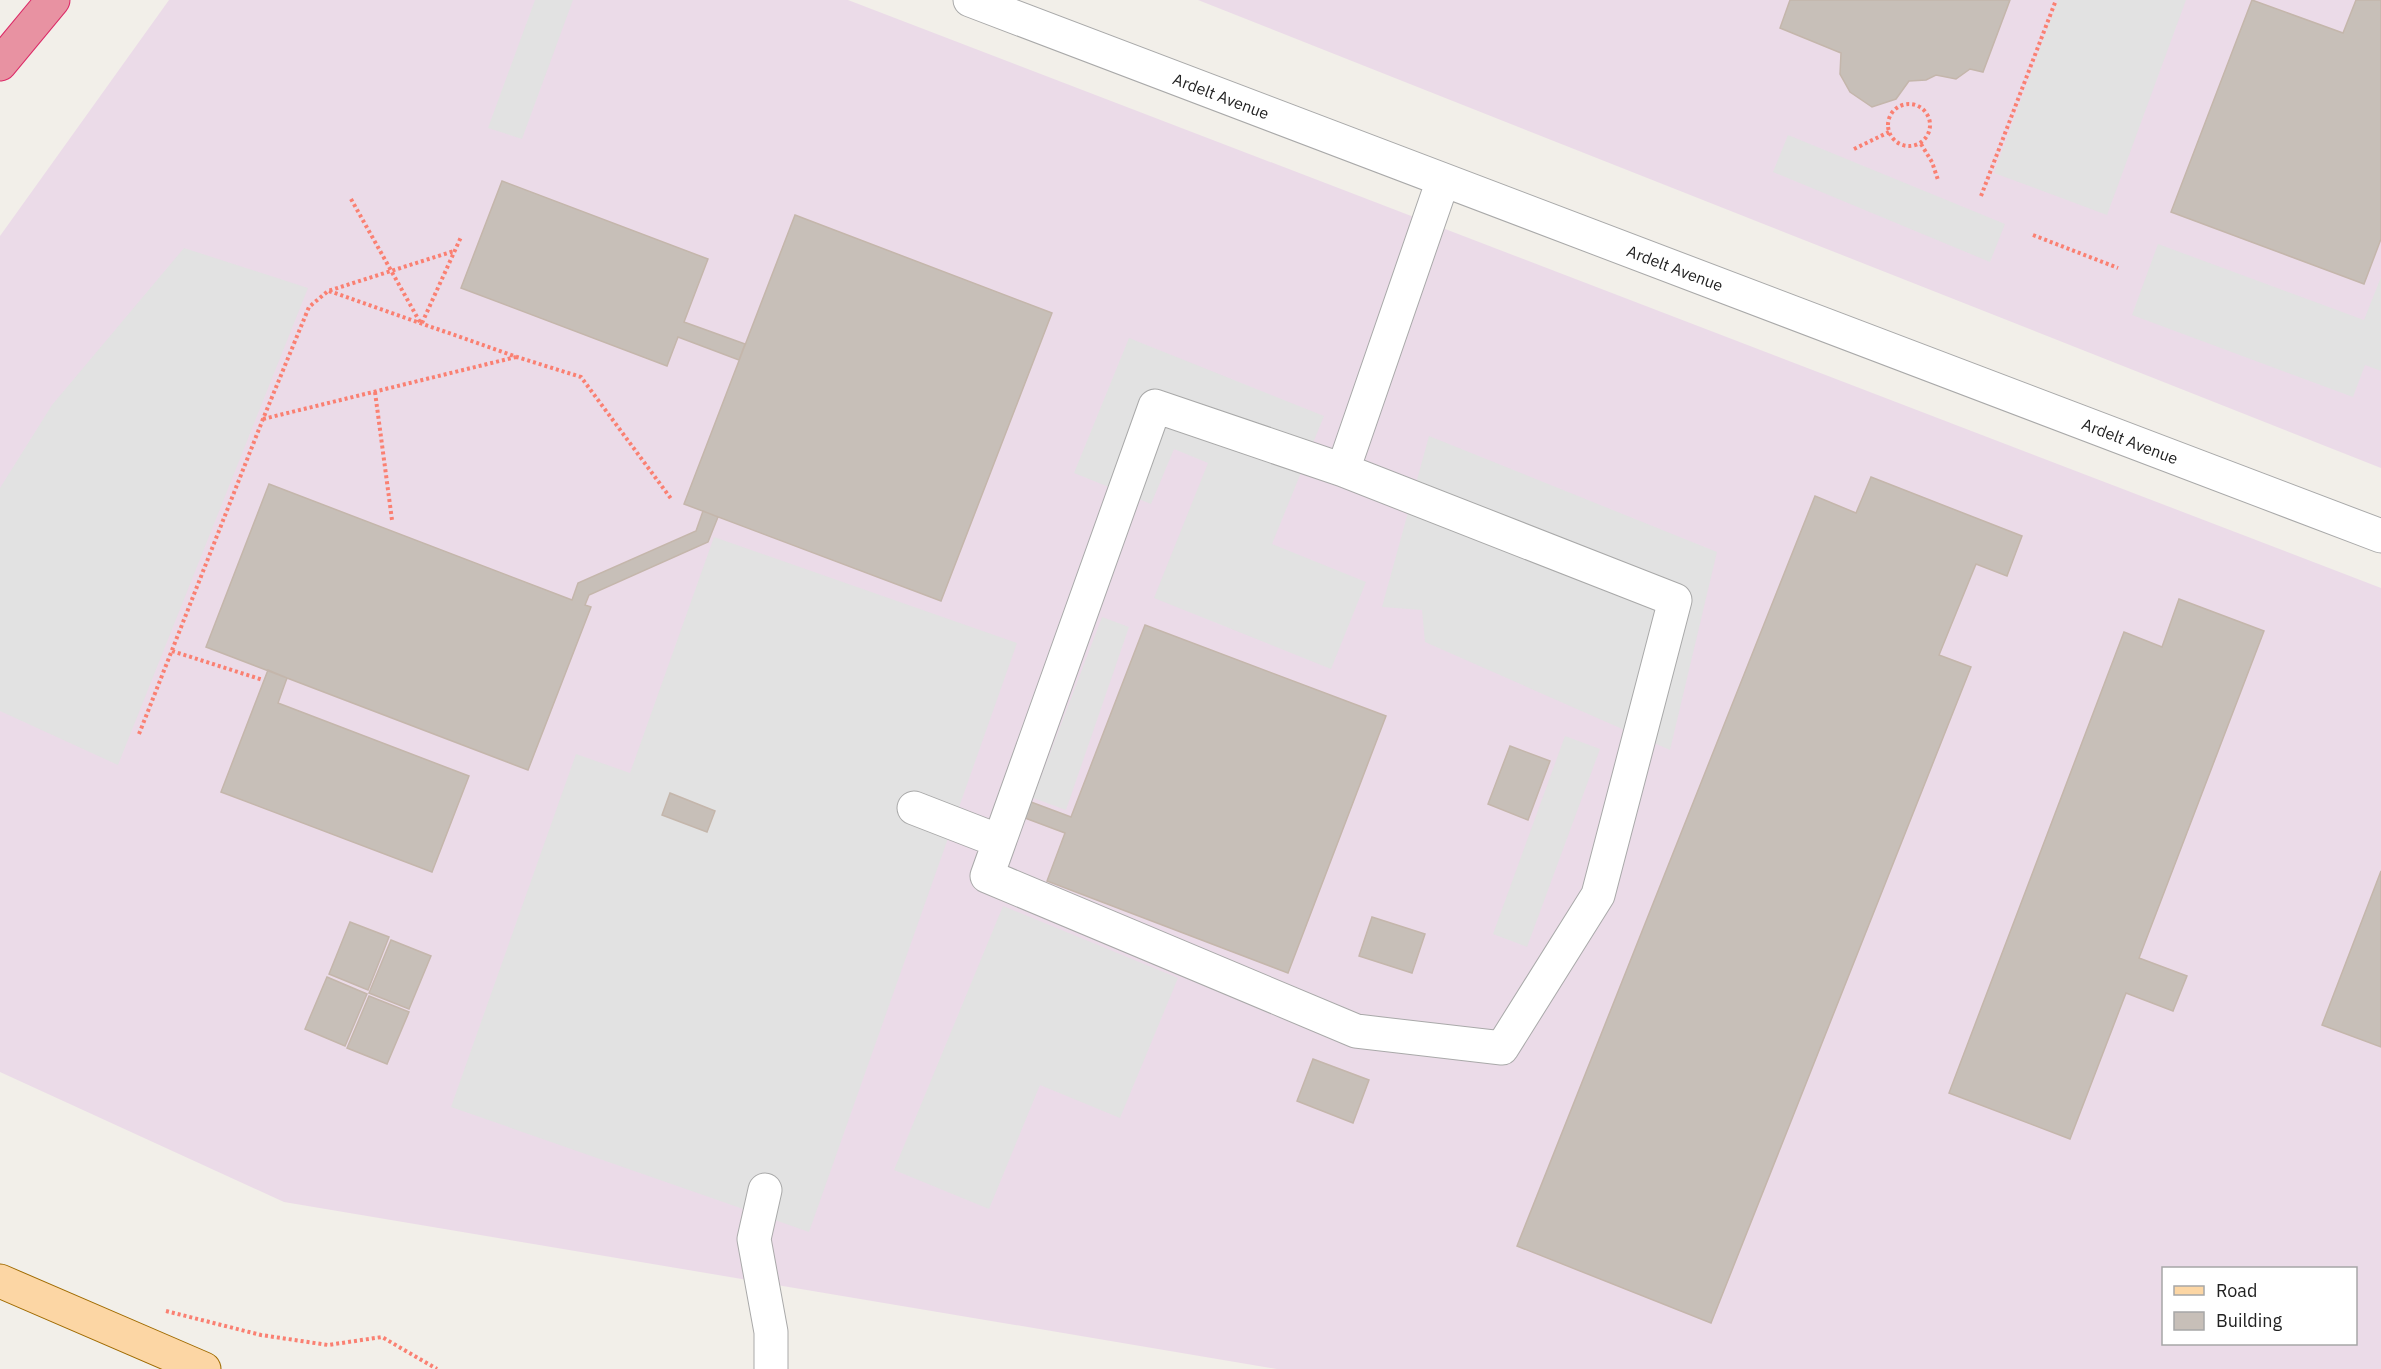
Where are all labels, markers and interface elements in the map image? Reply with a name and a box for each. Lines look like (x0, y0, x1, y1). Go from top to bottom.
street label: Ardelt Avenue (1170, 69, 1272, 124)
street label: Ardelt Avenue (1624, 241, 1726, 296)
street label: Ardelt Avenue (2079, 414, 2181, 469)
legend (2162, 1267, 2357, 1345)
text: Road (2216, 1279, 2257, 1302)
text: Building (2216, 1309, 2283, 1332)

